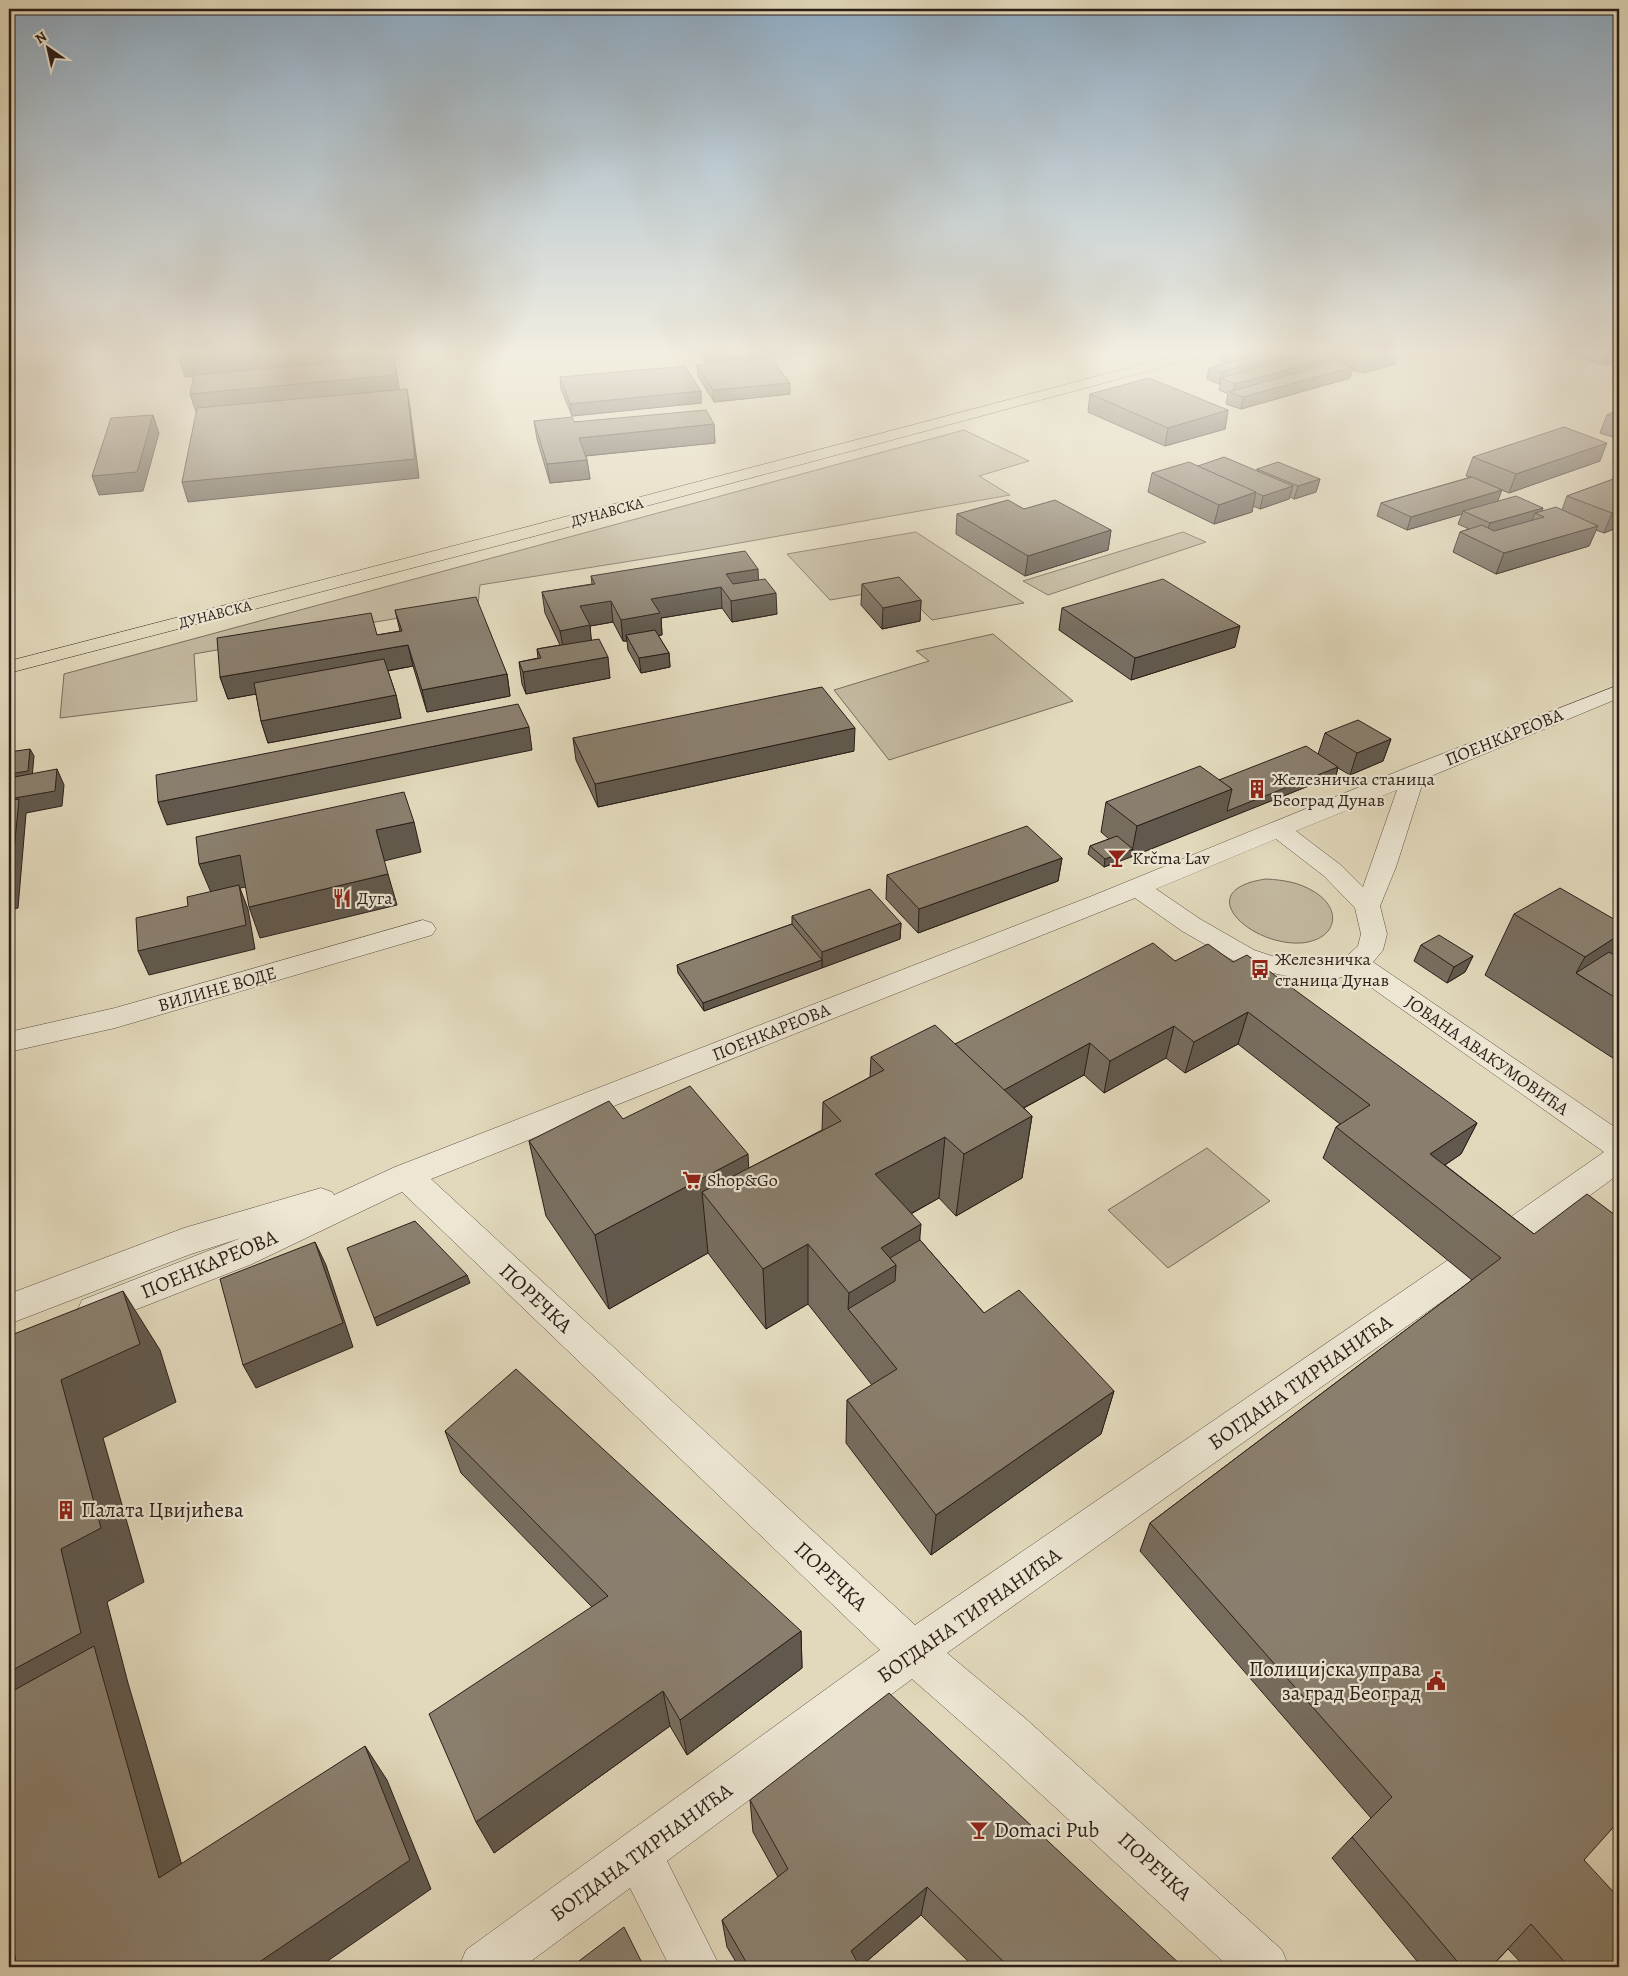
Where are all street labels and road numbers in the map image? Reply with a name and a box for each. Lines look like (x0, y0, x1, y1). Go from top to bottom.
street label: ДУНАВСКА (568, 493, 646, 531)
street label: ДУНАВСКА (176, 595, 254, 633)
street label: ПОЕНКАРЕОВА (1442, 702, 1567, 772)
street label: ВИЛИНЕ ВОДЕ (155, 961, 279, 1017)
street label: ЈОВАНА АВАКУМОВИЋА (1400, 989, 1574, 1121)
street label: ПОЕНКАРЕОВА (709, 997, 834, 1067)
street label: ПОЕНКАРЕОВА (136, 1222, 282, 1305)
street label: ПОРЕЧКА (493, 1257, 579, 1340)
street label: БОГДАНА ТИРНАНИЋА (1202, 1307, 1398, 1456)
street label: ПОРЕЧКА (788, 1535, 874, 1618)
street label: БОГДАНА ТИРНАНИЋА (871, 1540, 1067, 1689)
street label: БОГДАНА ТИРНАНИЋА (544, 1776, 738, 1928)
street label: ПОРЕЧКА (1112, 1825, 1199, 1907)

